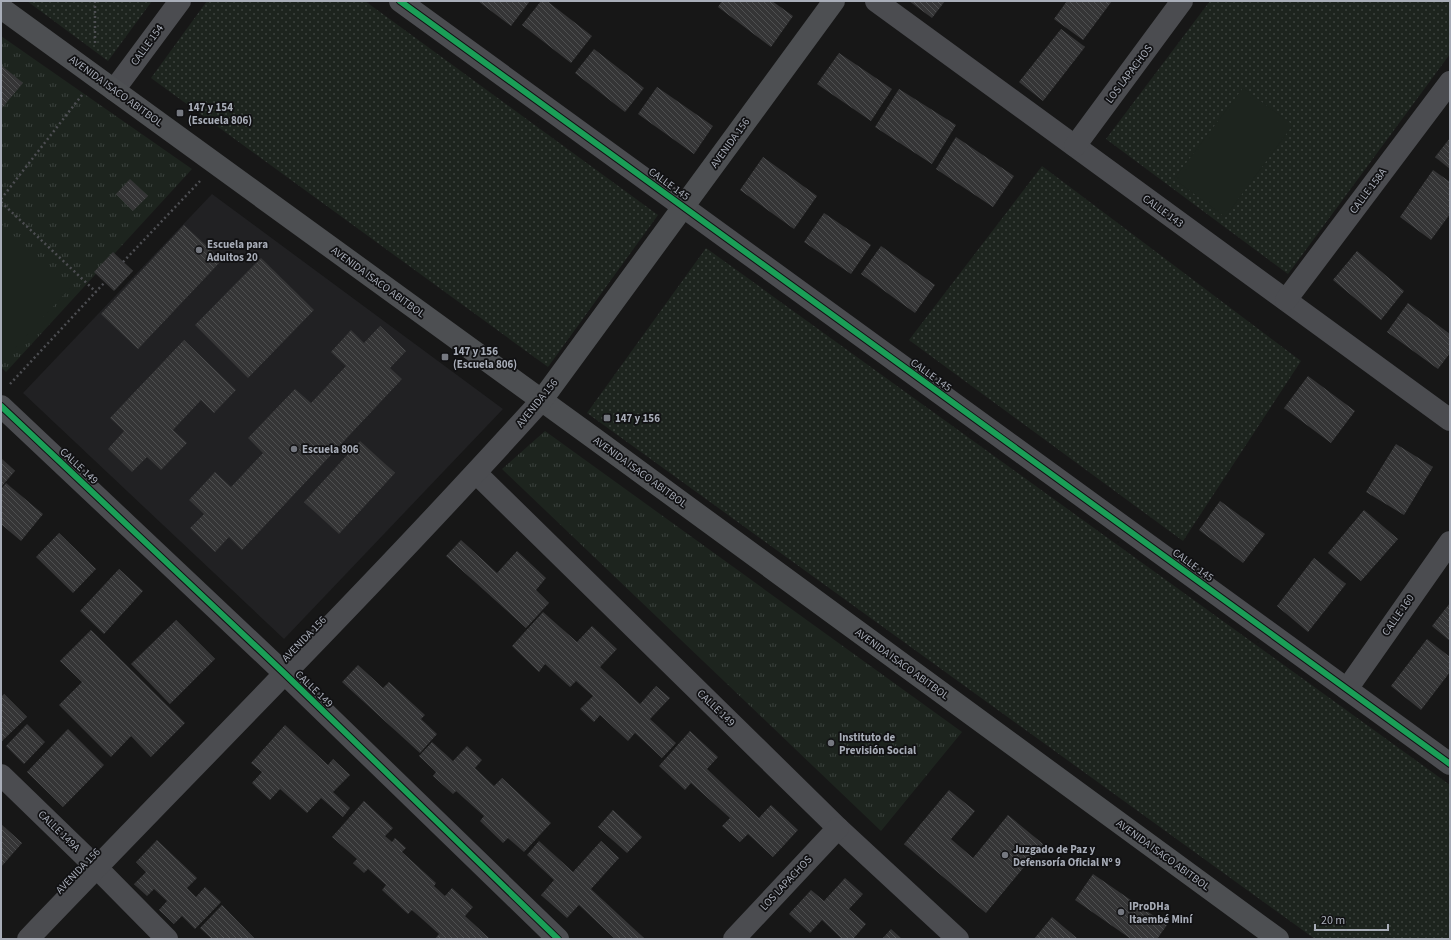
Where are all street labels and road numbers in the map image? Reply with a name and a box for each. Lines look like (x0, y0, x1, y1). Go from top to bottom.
street label: CALLE 154 (127, 21, 167, 69)
street label: LOS LAPACHOS (1102, 41, 1156, 106)
street label: AVENIDA ISACO ABITBOL (66, 52, 166, 131)
street label: AVENIDA 156 (707, 114, 754, 171)
street label: CALLE 145 (645, 164, 693, 204)
street label: CALLE 158A (1346, 165, 1390, 217)
street label: CALLE 143 (1139, 191, 1187, 231)
street label: AVENIDA ISACO ABITBOL (328, 243, 428, 322)
street label: CALLE 145 (907, 355, 955, 395)
street label: AVENIDA 156 (513, 375, 562, 430)
street label: AVENIDA ISACO ABITBOL (590, 433, 690, 512)
street label: CALLE 149 (57, 444, 101, 488)
street label: CALLE 145 (1169, 545, 1217, 585)
street label: CALLE 160 (1378, 591, 1418, 639)
street label: AVENIDA 156 (278, 612, 330, 665)
street label: AVENIDA ISACO ABITBOL (852, 625, 952, 704)
street label: CALLE 149 (292, 667, 336, 711)
street label: CALLE 149 (694, 686, 738, 730)
street label: CALLE 149A (35, 807, 83, 855)
street label: AVENIDA ISACO ABITBOL (1113, 816, 1213, 895)
street label: AVENIDA 156 (52, 844, 104, 897)
street label: LOS LAPACHOS (757, 852, 815, 914)

